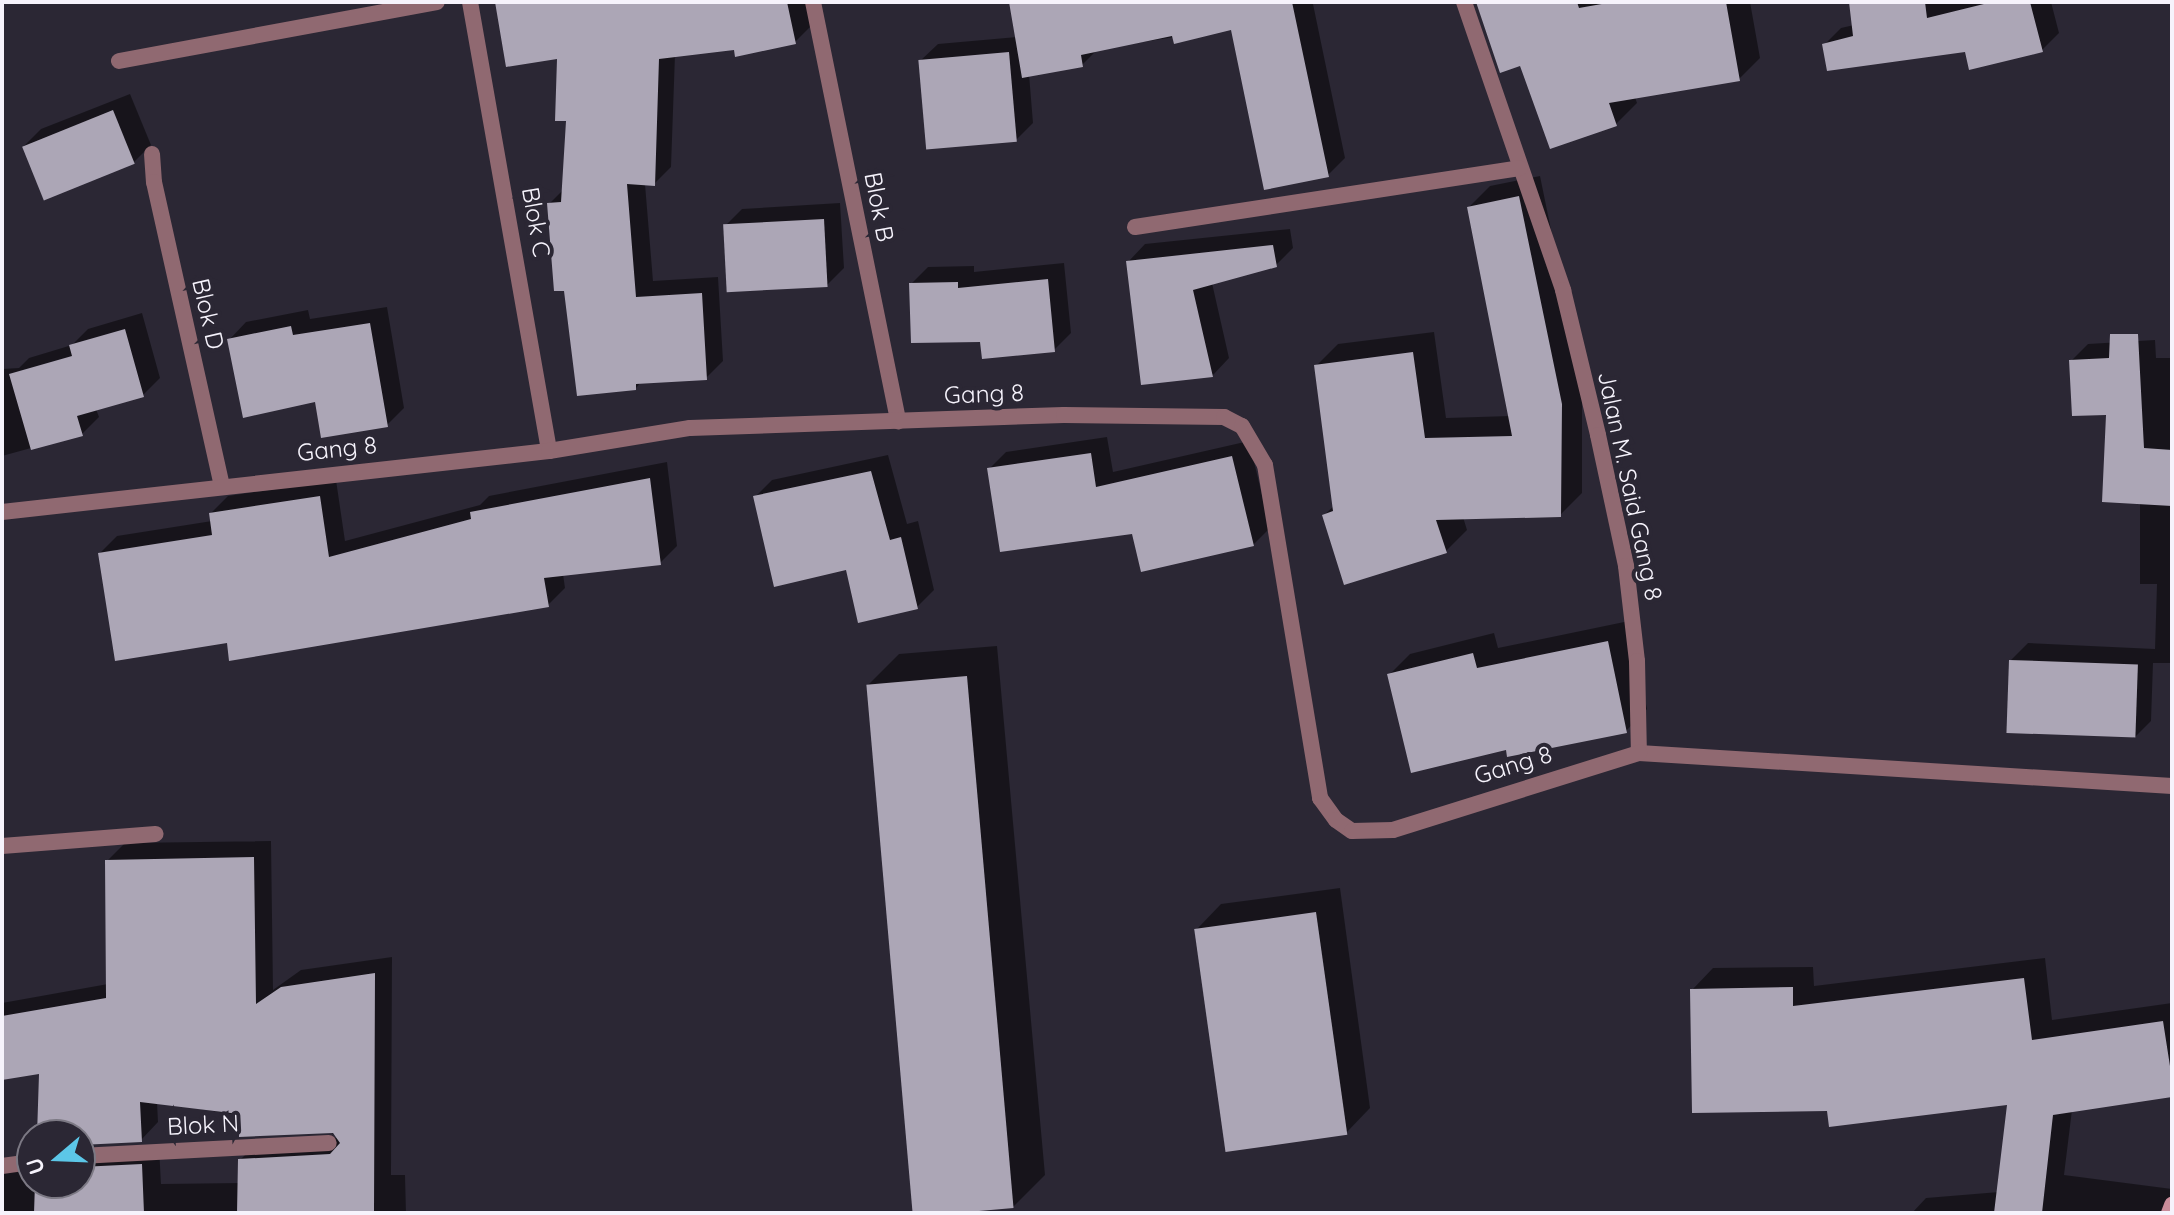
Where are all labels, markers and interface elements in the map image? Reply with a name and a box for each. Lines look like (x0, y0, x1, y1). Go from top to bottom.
street label: Blok B (858, 170, 900, 244)
street label: Blok C (516, 185, 556, 259)
street label: Blok D (186, 276, 230, 352)
street label: Jalan M. Said Gang 8 (1592, 369, 1668, 603)
street label: Gang 8 (944, 378, 1024, 410)
street label: Gang 8 (296, 431, 378, 467)
street label: Gang 8 (1471, 740, 1555, 790)
street label: Blok N (166, 1109, 240, 1141)
north arrow (16, 1119, 96, 1199)
text: U (19, 1154, 51, 1178)

